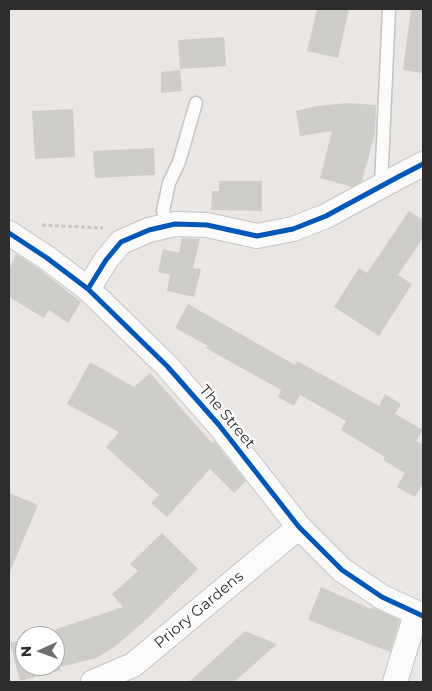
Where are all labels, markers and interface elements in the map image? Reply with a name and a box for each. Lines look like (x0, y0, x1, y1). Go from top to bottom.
street label: The Street (195, 382, 259, 452)
street label: Priory Gardens (151, 568, 247, 652)
north arrow (15, 626, 65, 676)
text: N (17, 646, 35, 657)

